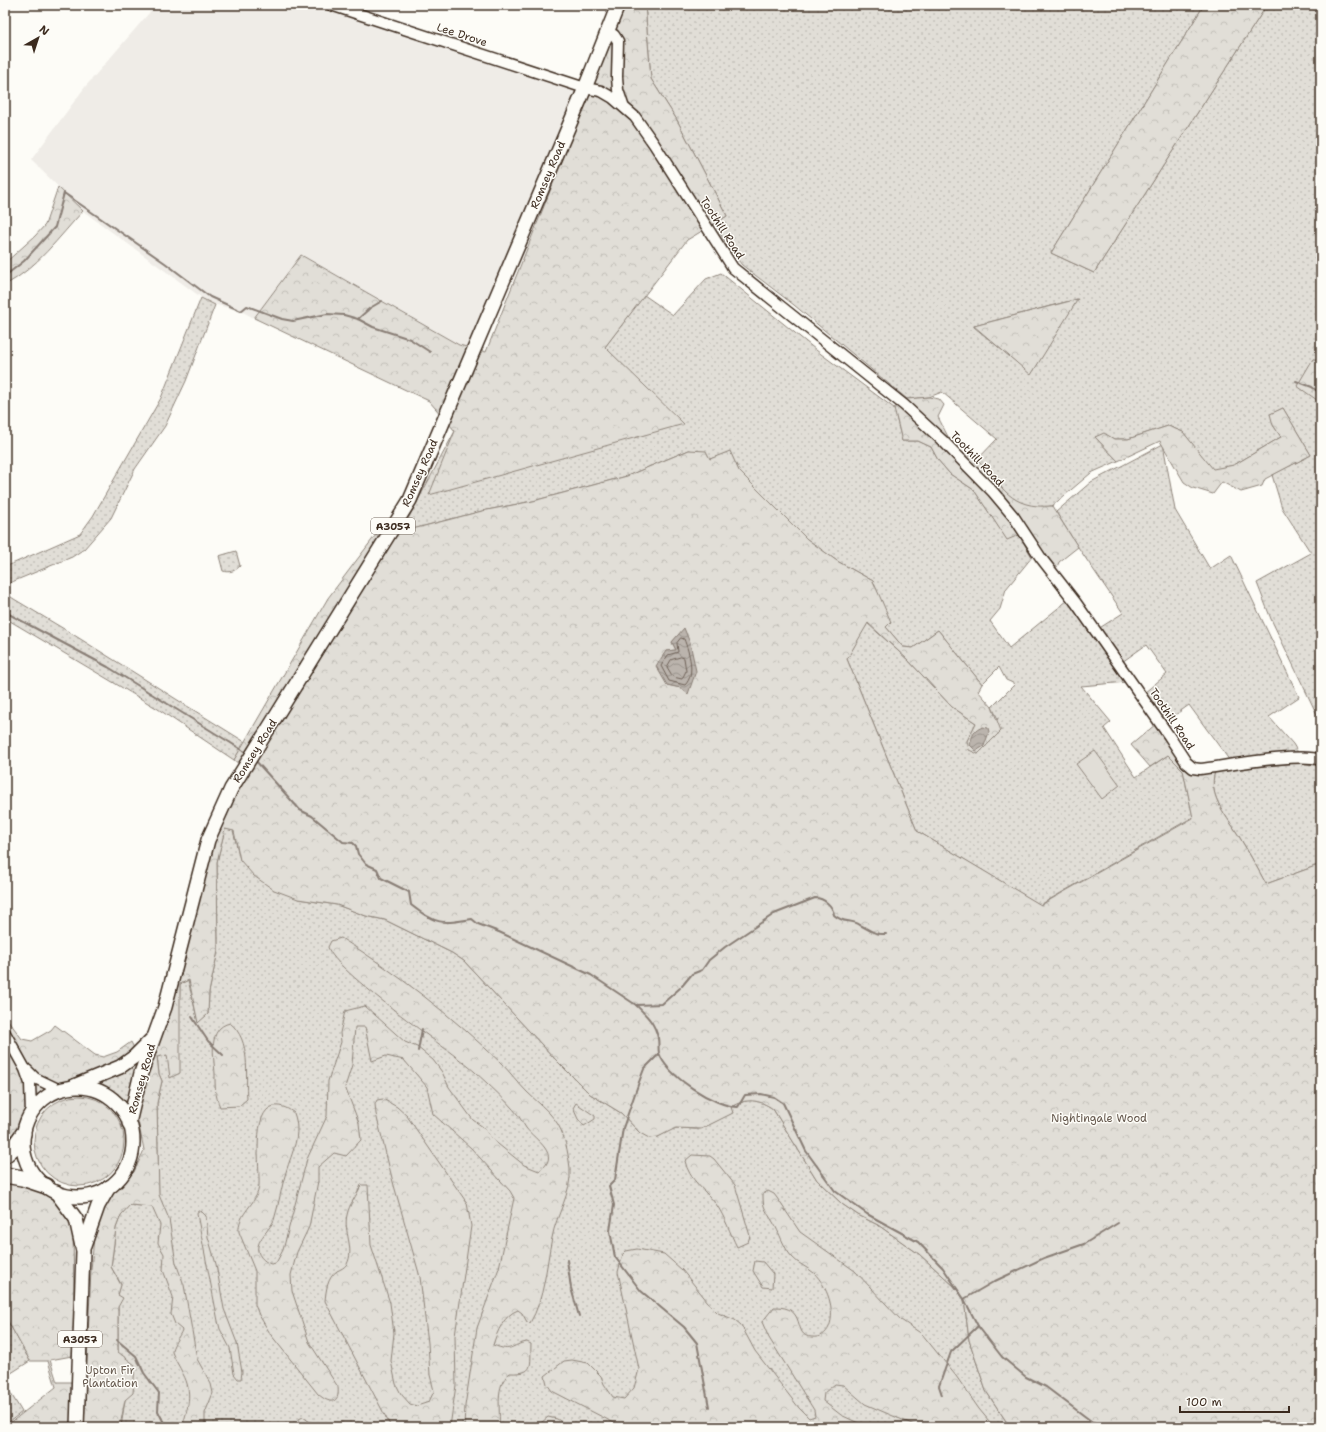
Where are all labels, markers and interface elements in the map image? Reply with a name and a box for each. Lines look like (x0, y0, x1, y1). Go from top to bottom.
north arrow (18, 18, 58, 58)
street label: Lee Drove (435, 20, 489, 50)
text: N (36, 22, 52, 39)
street label: Romsey Road (527, 139, 569, 211)
street label: Toothill Road (696, 194, 748, 262)
street label: Toothill Road (947, 428, 1007, 490)
street label: Romsey Road (398, 437, 442, 509)
road number: A3057 (371, 518, 415, 534)
street label: Toothill Road (1146, 685, 1198, 753)
street label: Romsey Road (229, 716, 281, 786)
street label: Romsey Road (125, 1042, 159, 1116)
park label: Nightingale Wood (1051, 1111, 1147, 1126)
road number: A3057 (58, 1331, 102, 1347)
park label: Upton Fir Plantation (82, 1363, 138, 1391)
scale bar (1180, 1388, 1289, 1414)
text: 100 m (1186, 1394, 1222, 1410)

